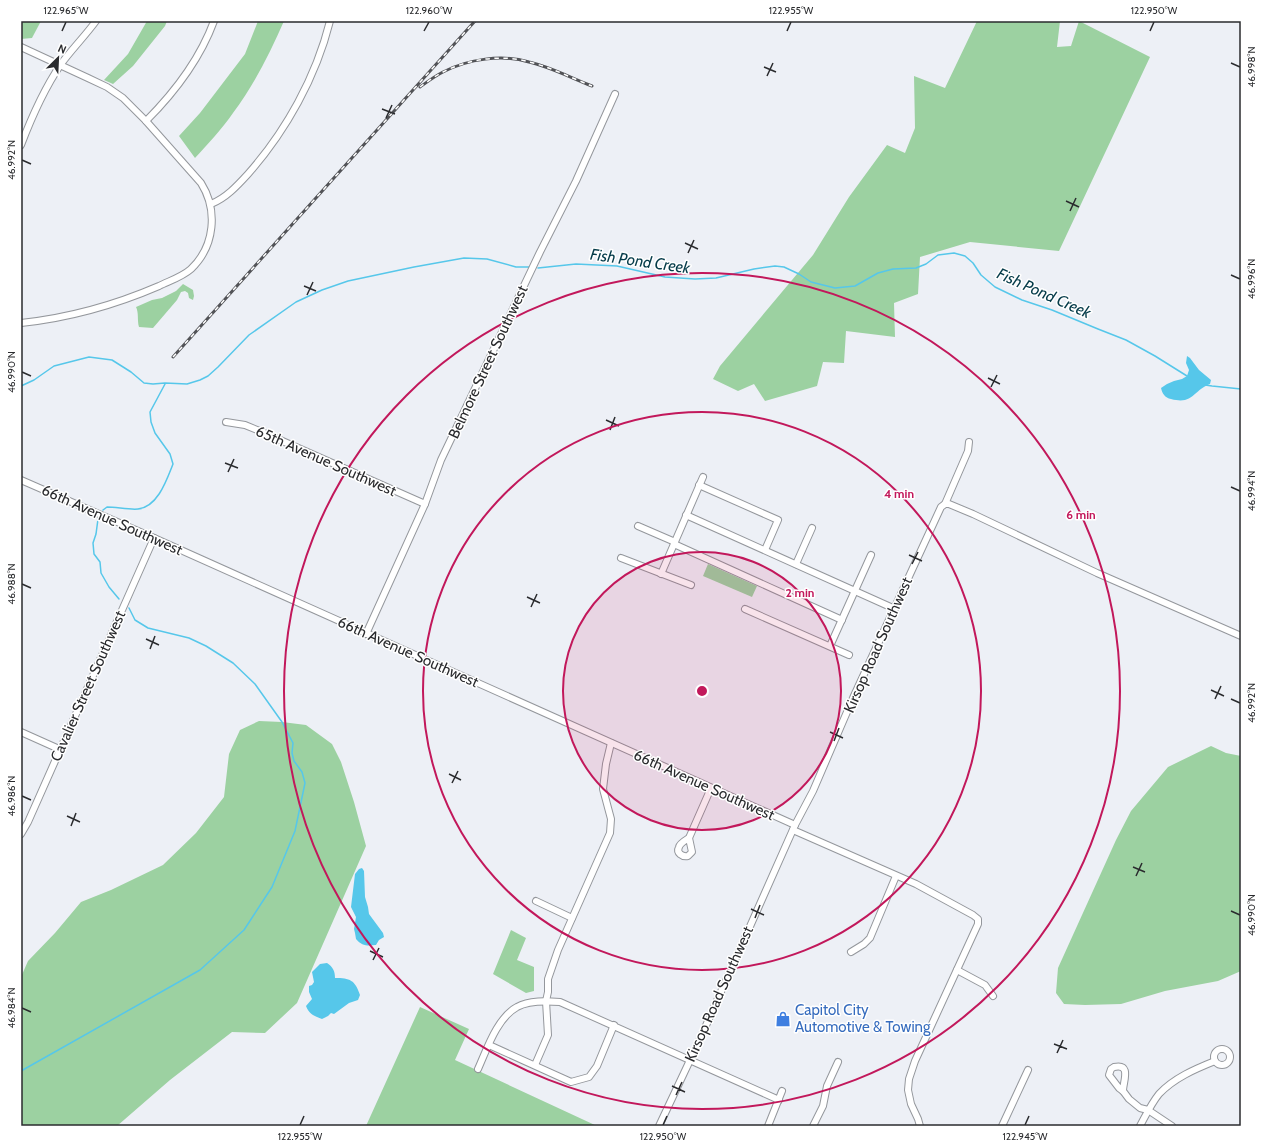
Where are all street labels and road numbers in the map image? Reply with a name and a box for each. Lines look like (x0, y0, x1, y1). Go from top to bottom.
street label: Belmore Street Southwest (445, 283, 531, 441)
street label: 65th Avenue Southwest (253, 422, 399, 500)
street label: 66th Avenue Southwest (39, 481, 185, 559)
street label: Kirsop Road Southwest (840, 574, 916, 716)
street label: Cavalier Street Southwest (47, 608, 129, 764)
street label: 66th Avenue Southwest (335, 613, 481, 691)
street label: 66th Avenue Southwest (631, 746, 777, 824)
street label: Kirsop Road Southwest (681, 923, 757, 1065)

